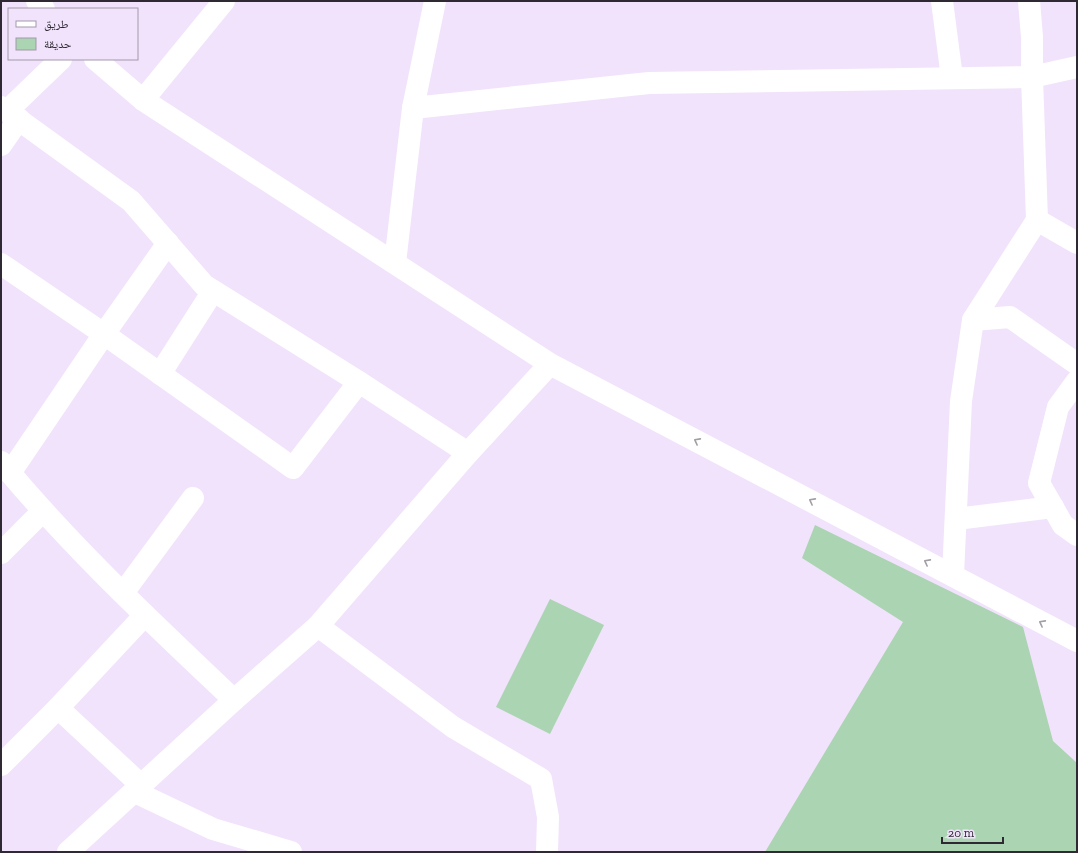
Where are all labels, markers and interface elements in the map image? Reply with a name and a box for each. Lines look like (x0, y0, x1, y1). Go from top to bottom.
legend (8, 8, 138, 60)
text: طريق (44, 17, 69, 31)
text: حديقة (44, 37, 72, 51)
one-way arrow (694, 438, 702, 446)
one-way arrow (809, 499, 817, 506)
one-way arrow (924, 559, 932, 567)
one-way arrow (1039, 620, 1047, 627)
scale bar (942, 819, 1003, 845)
text: 20 m (948, 826, 975, 840)

